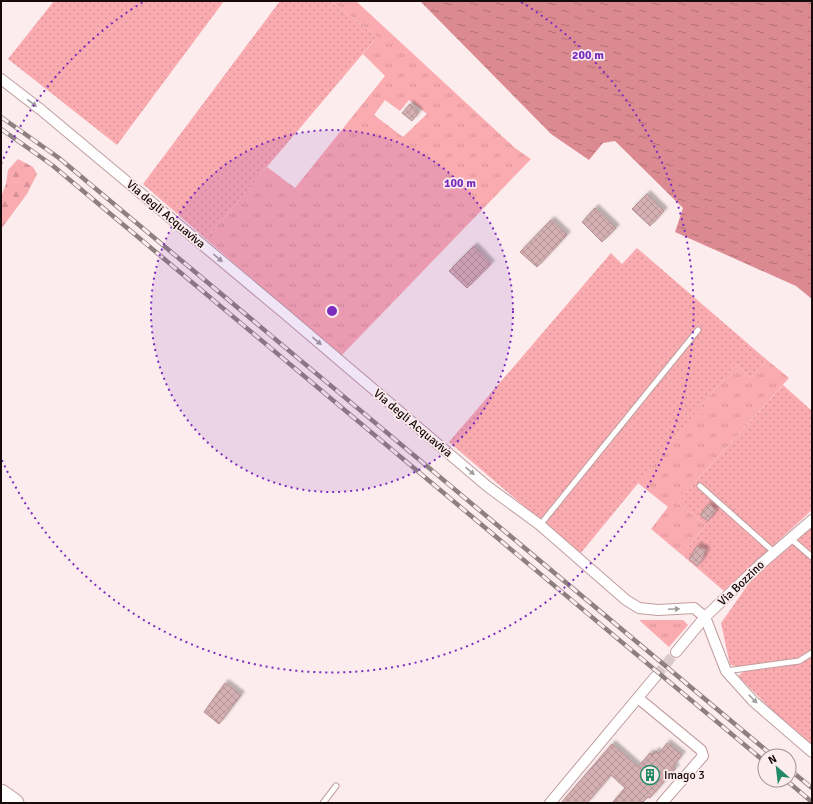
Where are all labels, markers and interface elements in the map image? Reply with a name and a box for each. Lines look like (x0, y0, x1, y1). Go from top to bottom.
text: 200 m (572, 48, 604, 63)
one-way arrow (27, 98, 37, 106)
text: 100 m (444, 176, 476, 191)
street label: Via degli Acquaviva (123, 177, 208, 252)
one-way arrow (212, 253, 223, 262)
centre of rings (325, 304, 339, 318)
one-way arrow (312, 337, 323, 346)
street label: Via degli Acquaviva (370, 386, 455, 461)
one-way arrow (464, 466, 475, 475)
street label: Via Bozzino (715, 557, 768, 609)
one-way arrow (668, 606, 680, 613)
one-way arrow (748, 694, 758, 704)
north arrow (757, 748, 797, 788)
text: N (766, 752, 779, 767)
building icon: Imago 3 (639, 764, 661, 786)
place label: Imago 3 (664, 768, 705, 783)

